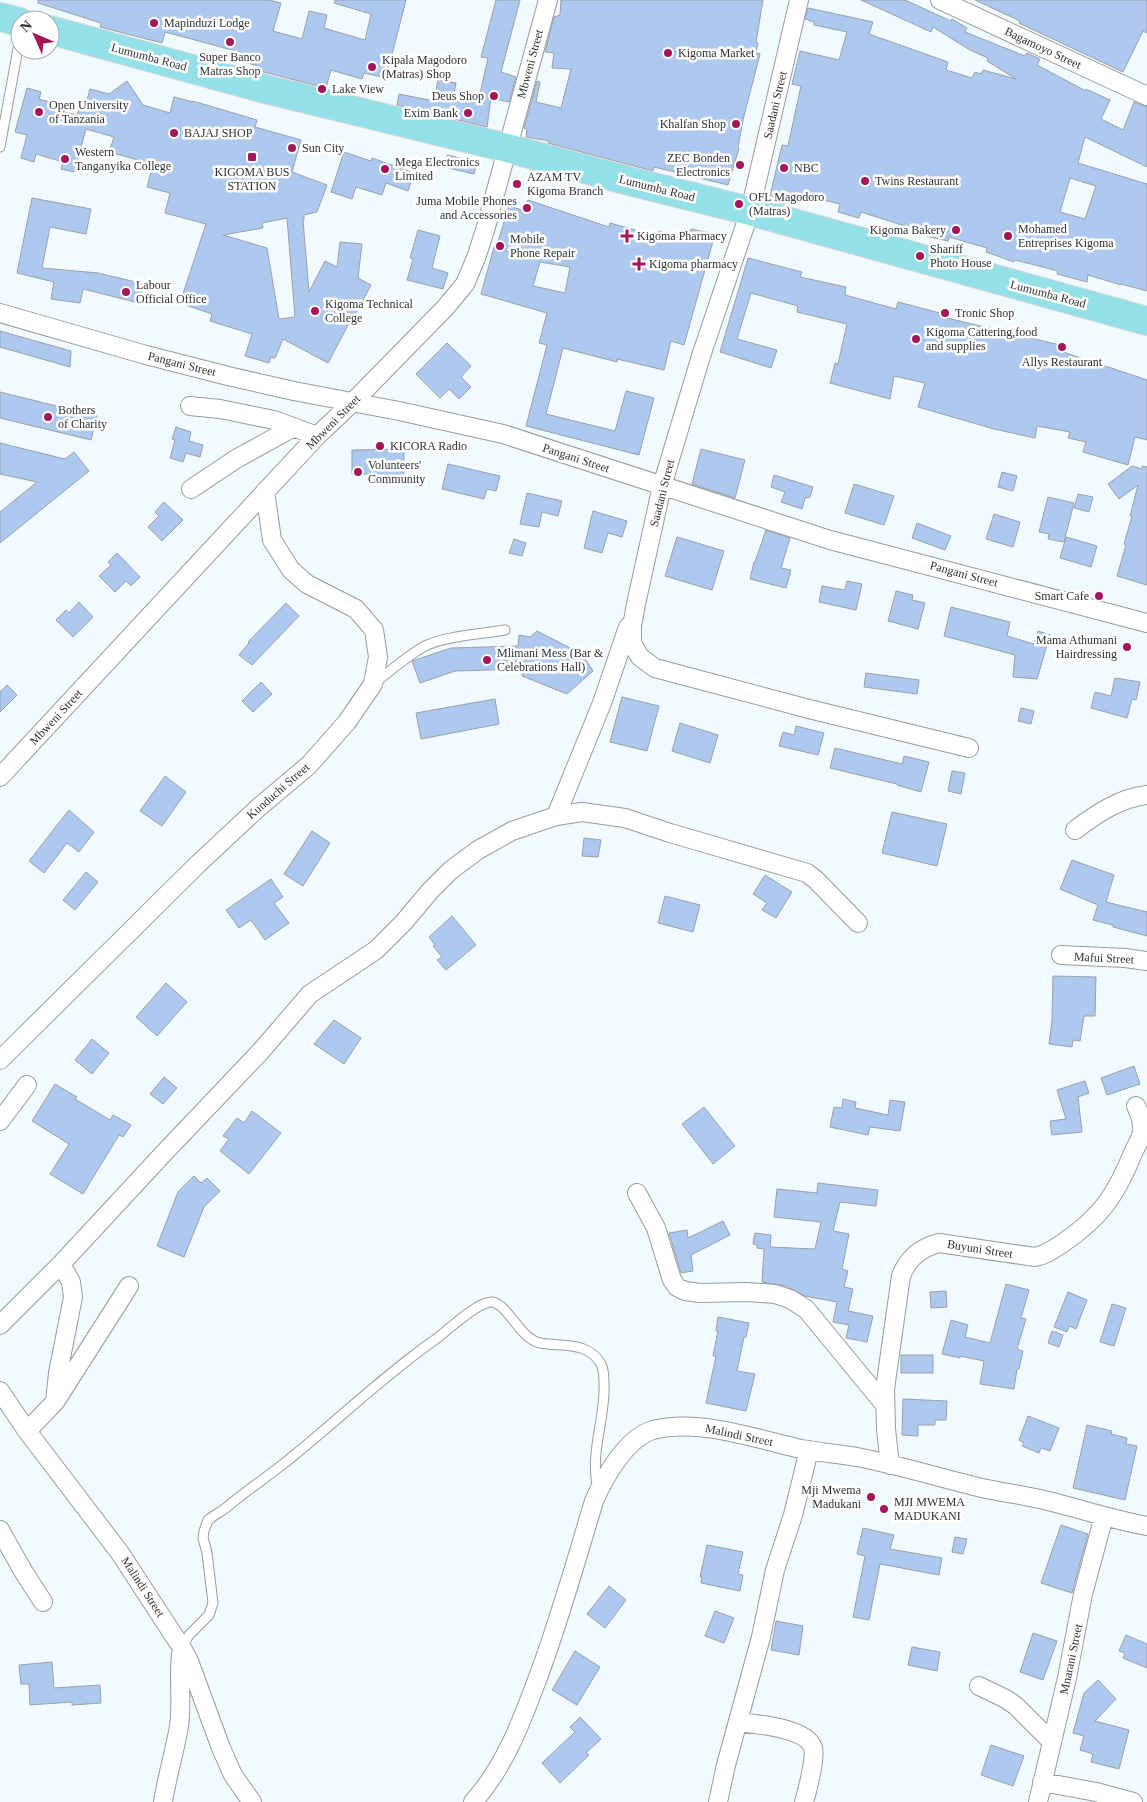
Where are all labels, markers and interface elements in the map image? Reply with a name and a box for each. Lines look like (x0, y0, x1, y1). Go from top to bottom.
north arrow (10, 10, 60, 60)
place label: Mapinduzi Lodge (164, 16, 250, 30)
text: N (17, 17, 35, 35)
marker: Mapinduzi Lodge (148, 17, 160, 29)
street label: Bagamoyo Street (1002, 24, 1084, 72)
street label: Mbweni Street (514, 27, 546, 100)
marker: Super Banco Matras Shop (224, 36, 236, 48)
street label: Lumumba Road (110, 40, 188, 74)
place label: Kigoma Market (678, 46, 755, 60)
marker: Kigoma Market (662, 47, 674, 59)
place label: Super Banco Matras Shop (199, 50, 261, 78)
place label: Kipala Magodoro (Matras) Shop (382, 53, 467, 81)
marker: Kipala Magodoro (Matras) Shop (366, 61, 378, 73)
street label: Saadani Street (760, 69, 790, 140)
place label: Lake View (332, 82, 384, 96)
marker: Lake View (316, 83, 328, 95)
place label: Deus Shop (432, 89, 484, 103)
marker: Deus Shop (488, 90, 500, 102)
place label: Open University of Tanzania (49, 98, 129, 126)
marker: Open University of Tanzania (33, 106, 45, 118)
place label: Exim Bank (404, 106, 458, 120)
marker: Exim Bank (462, 107, 474, 119)
place label: Khalfan Shop (660, 117, 726, 131)
marker: Khalfan Shop (730, 118, 742, 130)
place label: BAJAJ SHOP (184, 126, 253, 140)
marker: BAJAJ SHOP (168, 127, 180, 139)
place label: Sun City (302, 141, 344, 155)
marker: Sun City (286, 142, 298, 154)
place label: Western Tanganyika College (75, 145, 171, 173)
marker: KIGOMA BUS STATION (246, 151, 258, 163)
place label: ZEC Bonden Electronics (667, 151, 730, 179)
marker: Western Tanganyika College (59, 153, 71, 165)
place label: Mega Electronics Limited (395, 155, 480, 183)
marker: ZEC Bonden Electronics (734, 159, 746, 171)
place label: NBC (794, 161, 819, 175)
marker: NBC (778, 162, 790, 174)
marker: Mega Electronics Limited (379, 163, 391, 175)
place label: KIGOMA BUS STATION (214, 165, 290, 193)
place label: AZAM TV Kigoma Branch (527, 170, 603, 198)
street label: Lumumba Road (618, 172, 696, 204)
place label: Twins Restaurant (875, 174, 959, 188)
marker: Twins Restaurant (859, 175, 871, 187)
marker: AZAM TV Kigoma Branch (511, 178, 523, 190)
place label: OFL Magodoro (Matras) (749, 190, 824, 218)
place label: Juma Mobile Phones and Accessories (416, 194, 517, 222)
marker: OFL Magodoro (Matras) (733, 198, 745, 210)
marker: Juma Mobile Phones and Accessories (521, 202, 533, 214)
place label: Mohamed Entreprises Kigoma (1018, 222, 1114, 250)
place label: Kigoma Bakery (870, 223, 946, 237)
marker: Kigoma Bakery (950, 224, 962, 236)
place label: Kigoma Pharmacy (637, 229, 727, 243)
marker: Kigoma Pharmacy (621, 230, 633, 242)
marker: Mohamed Entreprises Kigoma (1002, 230, 1014, 242)
place label: Mobile Phone Repair (510, 232, 575, 260)
marker: Mobile Phone Repair (494, 240, 506, 252)
place label: Shariff Photo House (930, 242, 992, 270)
marker: Shariff Photo House (914, 250, 926, 262)
place label: Kigoma pharmacy (649, 257, 738, 271)
marker: Kigoma pharmacy (633, 258, 645, 270)
street label: Lumumba Road (1009, 277, 1087, 311)
place label: Labour Official Office (136, 278, 207, 306)
marker: Labour Official Office (120, 286, 132, 298)
place label: Kigoma Technical College (325, 297, 414, 325)
marker: Kigoma Technical College (309, 305, 321, 317)
place label: Tronic Shop (955, 306, 1014, 320)
marker: Tronic Shop (939, 307, 951, 319)
place label: Kigoma Cattering,food and supplies (926, 325, 1037, 353)
marker: Kigoma Cattering,food and supplies (910, 333, 922, 345)
marker: Allys Restaurant (1056, 341, 1068, 353)
street label: Pangani Street (147, 349, 218, 379)
place label: Allys Restaurant (1022, 355, 1103, 369)
street label: Mbweni Street (303, 391, 364, 452)
place label: Bothers of Charity (58, 403, 107, 431)
marker: Bothers of Charity (42, 411, 54, 423)
place label: KICORA Radio (390, 439, 467, 453)
marker: KICORA Radio (374, 440, 386, 452)
street label: Pangani Street (541, 441, 612, 476)
street label: Saadani Street (647, 457, 677, 528)
place label: Volunteers' Community (368, 458, 425, 486)
marker: Volunteers' Community (352, 466, 364, 478)
street label: Pangani Street (929, 558, 1000, 590)
place label: Smart Cafe (1035, 589, 1089, 603)
marker: Smart Cafe (1093, 590, 1105, 602)
place label: Mama Athumani Hairdressing (1036, 633, 1118, 661)
marker: Mama Athumani Hairdressing (1121, 641, 1133, 653)
place label: Mlimani Mess (Bar & Celebrations Hall) (497, 646, 604, 674)
marker: Mlimani Mess (Bar & Celebrations Hall) (481, 654, 493, 666)
street label: Mbweni Street (27, 686, 86, 748)
street label: Kunduchi Street (244, 760, 313, 822)
street label: Mafui Street (1074, 949, 1135, 967)
street label: Buyuni Street (946, 1237, 1015, 1261)
street label: Malindi Street (704, 1421, 775, 1449)
place label: Mji Mwema Madukani (801, 1483, 862, 1511)
marker: Mji Mwema Madukani (865, 1491, 877, 1503)
place label: MJI MWEMA MADUKANI (894, 1495, 965, 1523)
marker: MJI MWEMA MADUKANI (878, 1503, 890, 1515)
street label: Malindi Street (118, 1554, 168, 1620)
street label: Mnarani Street (1057, 1622, 1085, 1696)

